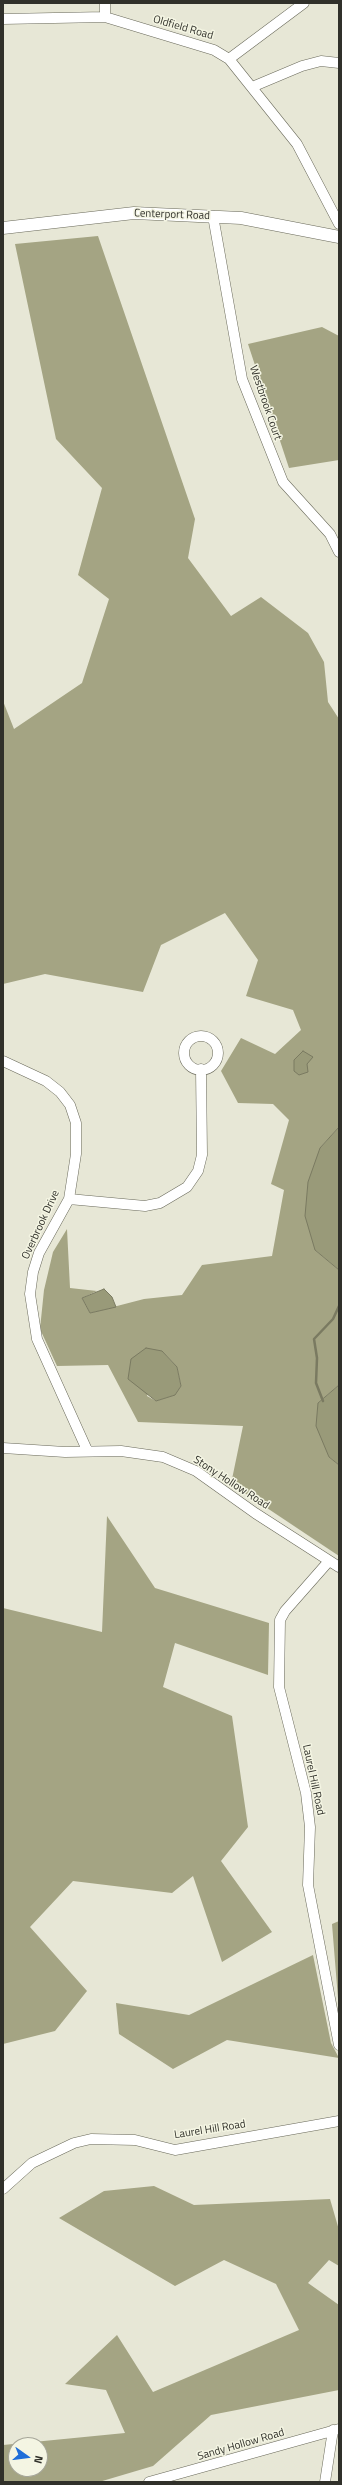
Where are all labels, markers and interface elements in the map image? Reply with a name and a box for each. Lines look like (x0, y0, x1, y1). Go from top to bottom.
street label: Oldfield Road (151, 13, 215, 43)
street label: Centerport Road (134, 207, 210, 223)
street label: Westbrook Court (246, 364, 284, 442)
street label: Overbrook Drive (19, 1188, 63, 1262)
street label: Stony Hollow Road (191, 1454, 271, 1512)
street label: Laurel Hill Road (299, 1743, 327, 1817)
street label: Laurel Hill Road (173, 2118, 247, 2142)
street label: Sandy Hollow Road (196, 2426, 286, 2464)
north arrow (8, 2437, 48, 2477)
text: N (30, 2454, 47, 2465)

